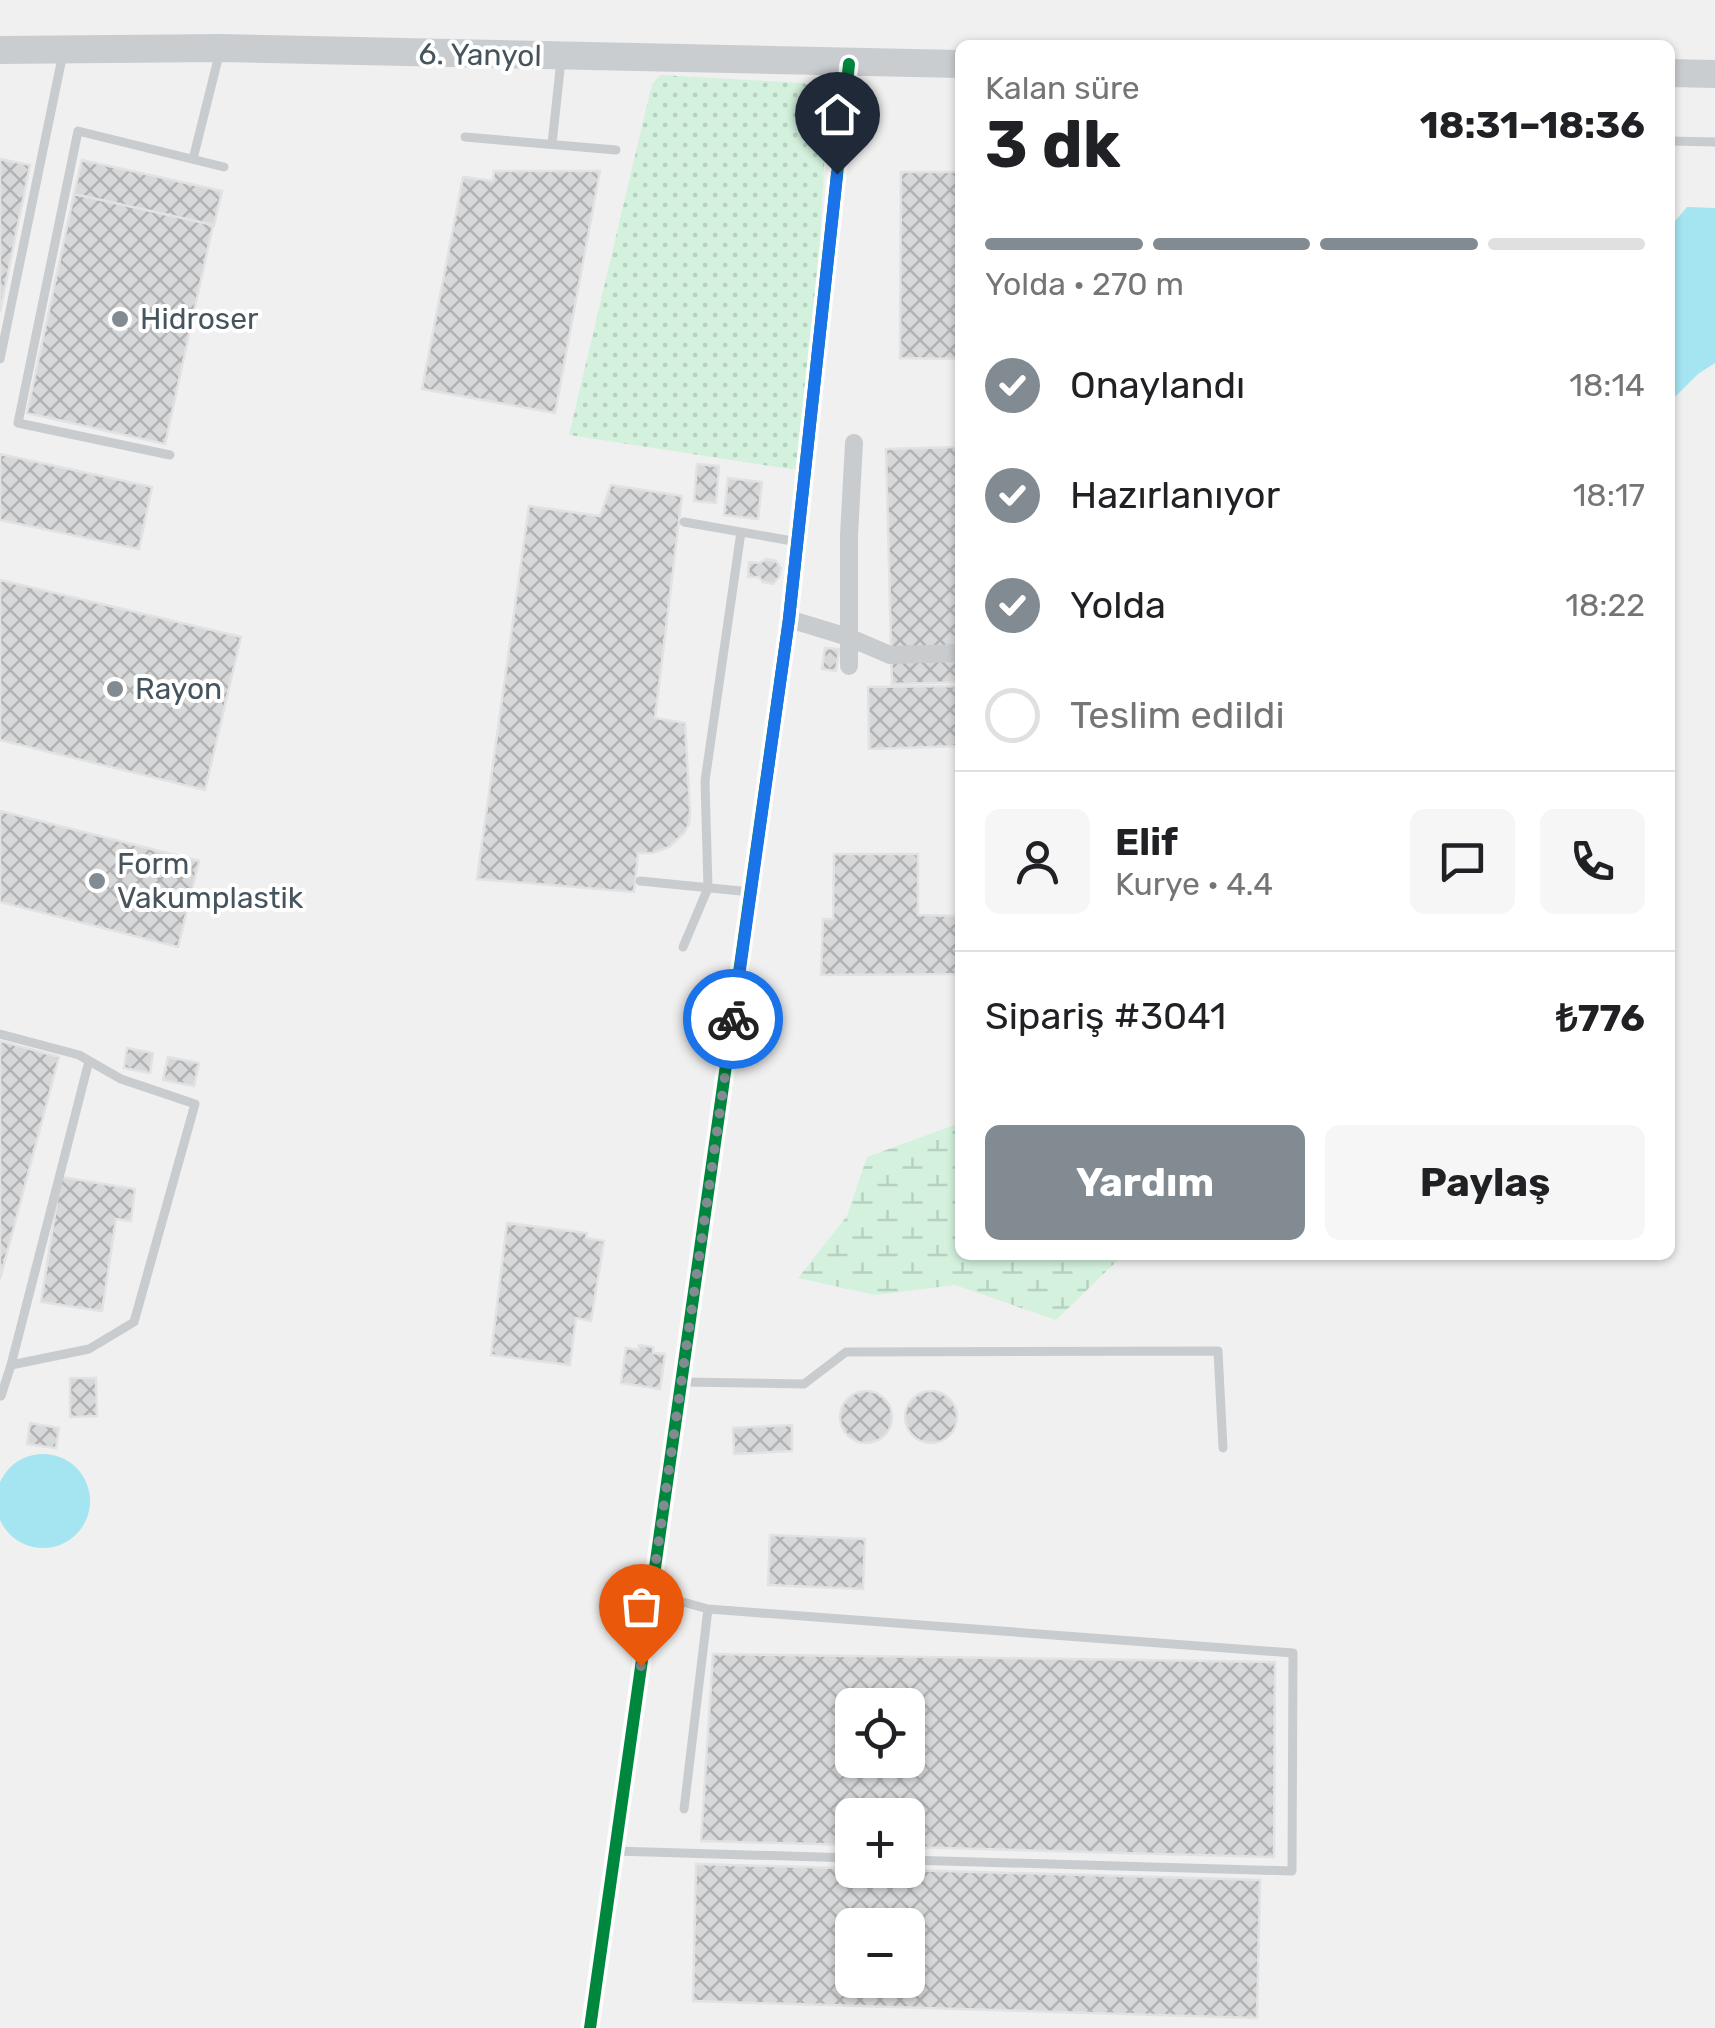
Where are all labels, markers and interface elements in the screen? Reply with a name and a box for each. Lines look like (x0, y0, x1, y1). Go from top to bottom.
street label: 6. Yanyol (418, 36, 542, 74)
text: Kalan süre (985, 69, 1140, 107)
pin (795, 72, 880, 175)
icon: home (810, 87, 865, 142)
text: 18:31–18:36 (1420, 102, 1645, 148)
text: 3 dk (985, 106, 1121, 183)
text: Yolda · 270 m (985, 265, 1184, 303)
place label: Hidroser (140, 301, 259, 337)
marker: Hidroser (109, 308, 131, 330)
icon: check (985, 358, 1040, 413)
text: Onaylandı (1070, 362, 1245, 408)
text: 18:14 (1569, 366, 1645, 404)
icon: check (985, 468, 1040, 523)
text: Hazırlanıyor (1070, 472, 1280, 518)
text: 18:17 (1573, 476, 1645, 514)
icon: check (985, 578, 1040, 633)
text: Yolda (1070, 582, 1166, 628)
text: 18:22 (1565, 586, 1645, 624)
place label: Rayon (135, 671, 222, 707)
marker: Rayon (104, 678, 126, 700)
text: Teslim edildi (1070, 692, 1285, 738)
button: person (985, 809, 1090, 914)
button: chat (1410, 809, 1515, 914)
button: phone (1540, 809, 1645, 914)
text: Elif (1115, 819, 1178, 865)
place label: Form Vakumplastik (117, 846, 304, 916)
text: Kurye · 4.4 (1115, 865, 1273, 903)
marker: Form Vakumplastik (86, 870, 108, 892)
courier (683, 969, 783, 1069)
icon: bike (706, 992, 761, 1047)
text: Sipariş #3041 (985, 993, 1226, 1039)
text: ₺776 (1556, 995, 1645, 1041)
button: Yardım (985, 1125, 1305, 1240)
button: Paylaş (1325, 1125, 1645, 1240)
pin (599, 1564, 684, 1667)
icon: bag (614, 1579, 669, 1634)
map controls (835, 1688, 925, 1998)
button: locate (835, 1688, 925, 1778)
button: + (835, 1798, 925, 1888)
button: − (835, 1908, 925, 1998)

